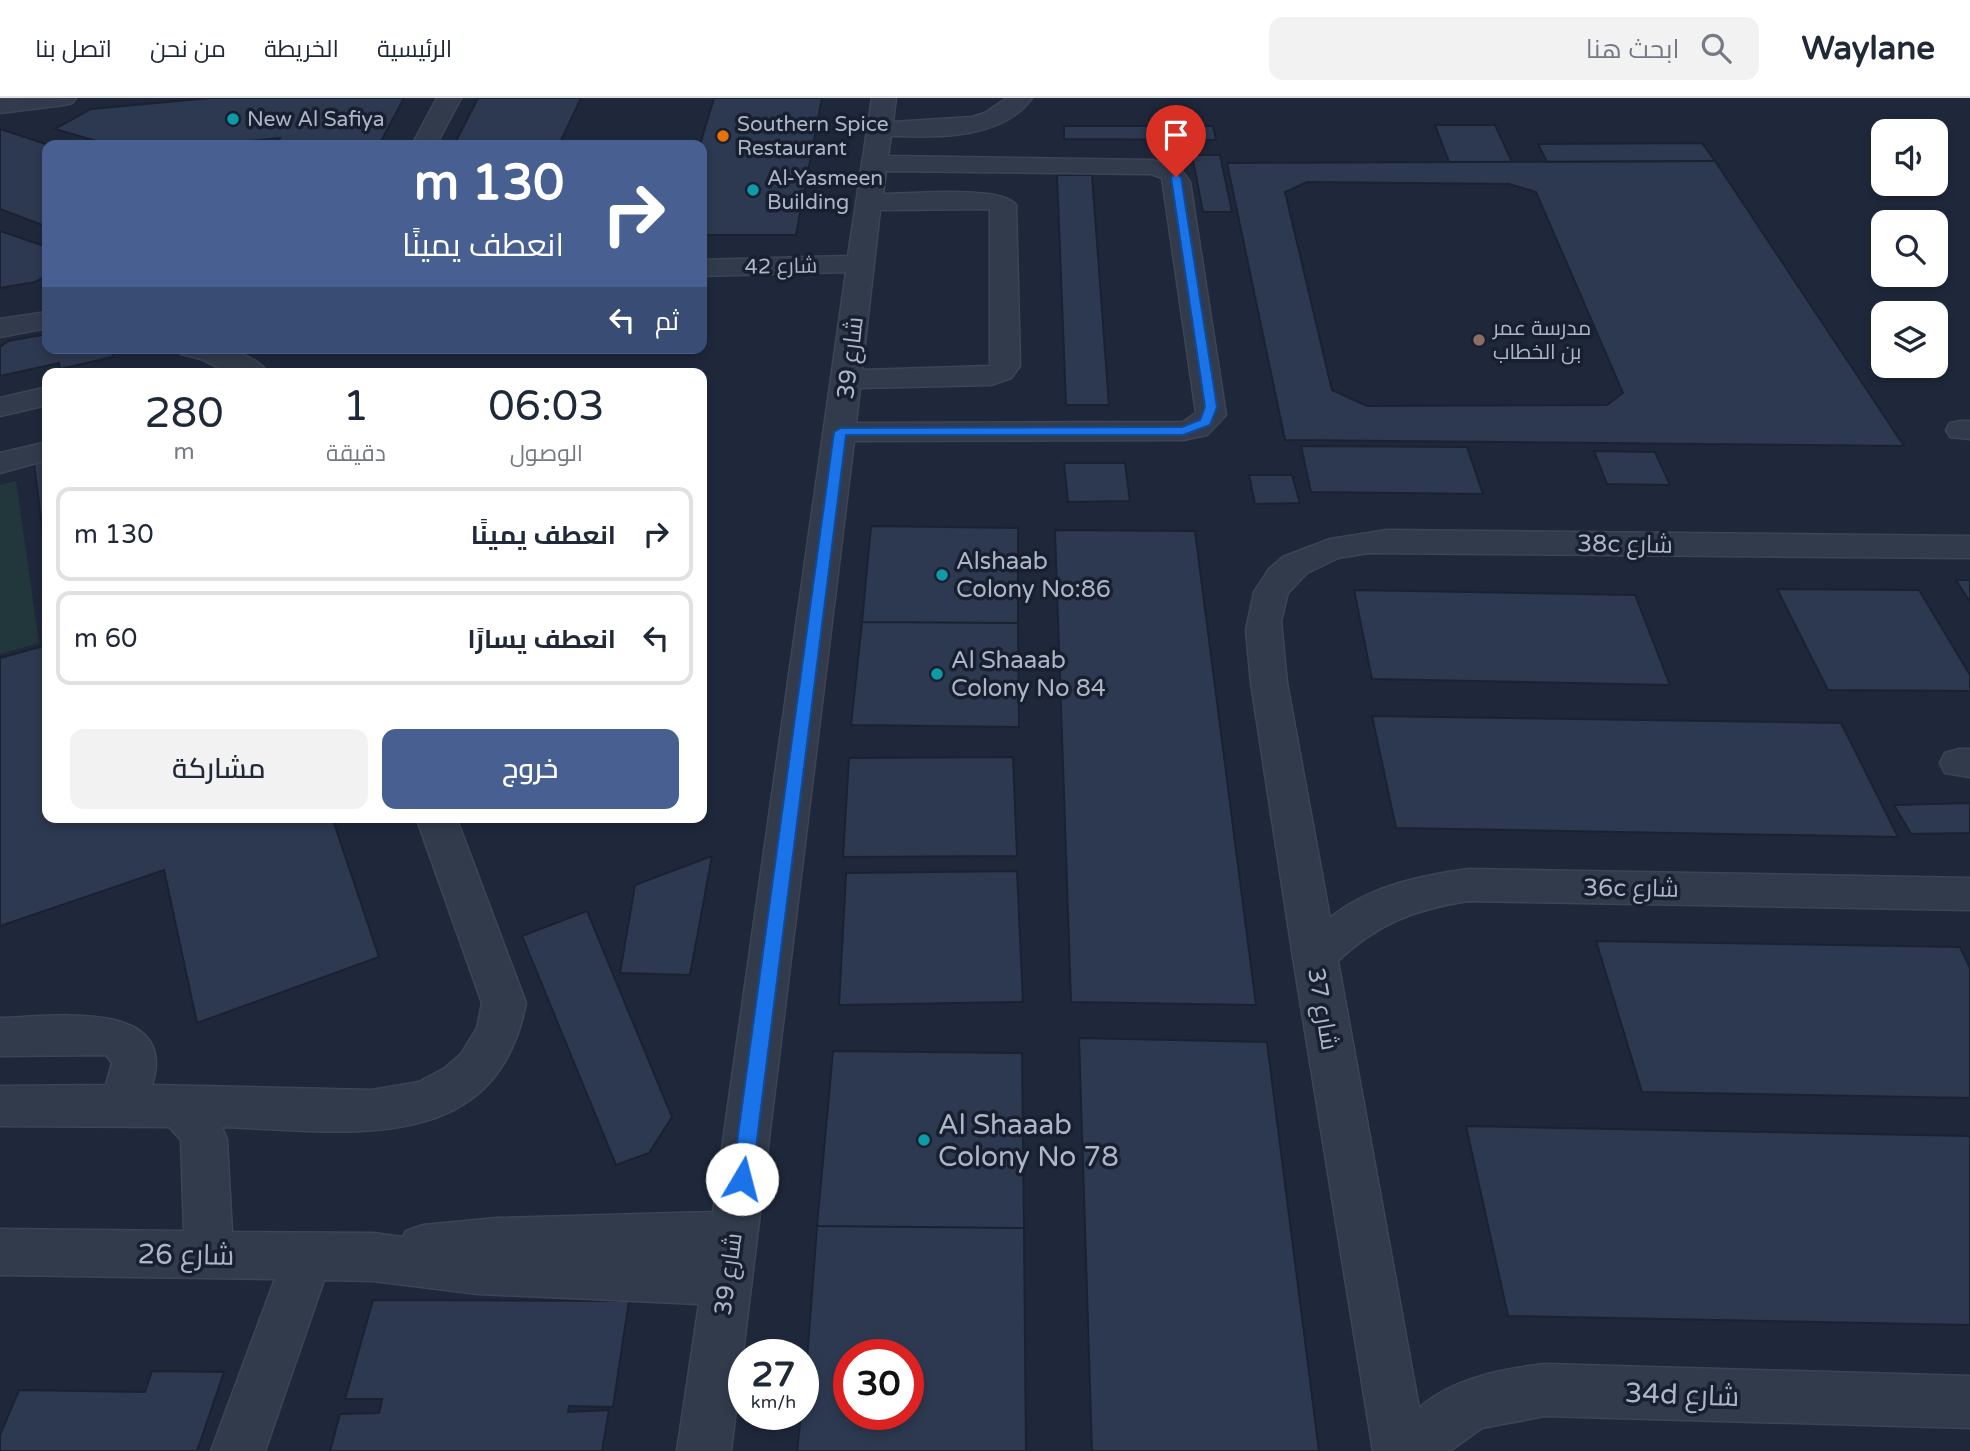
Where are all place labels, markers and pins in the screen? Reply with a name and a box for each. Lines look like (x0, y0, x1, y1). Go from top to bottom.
pin (1146, 105, 1206, 177)
place label: New Al Safiya (247, 107, 384, 132)
marker: New Al Safiya (225, 111, 241, 127)
place label: Southern Spice Restaurant (737, 112, 889, 161)
marker: Southern Spice Restaurant (715, 128, 731, 144)
place label: Al-Yasmeen Building (767, 166, 883, 215)
marker: Al-Yasmeen Building (745, 182, 761, 198)
place label: مدرسة عمر بن الخطاب (1492, 316, 1591, 365)
marker: مدرسة عمر بن الخطاب (1471, 332, 1487, 348)
place label: Alshaab Colony No:86 (956, 547, 1111, 604)
marker: Alshaab Colony No:86 (934, 567, 950, 583)
place label: Al Shaaab Colony No 84 (951, 646, 1106, 703)
marker: Al Shaaab Colony No 84 (929, 666, 945, 682)
place label: Al Shaaab Colony No 78 (938, 1108, 1119, 1174)
marker: Al Shaaab Colony No 78 (916, 1132, 932, 1148)

